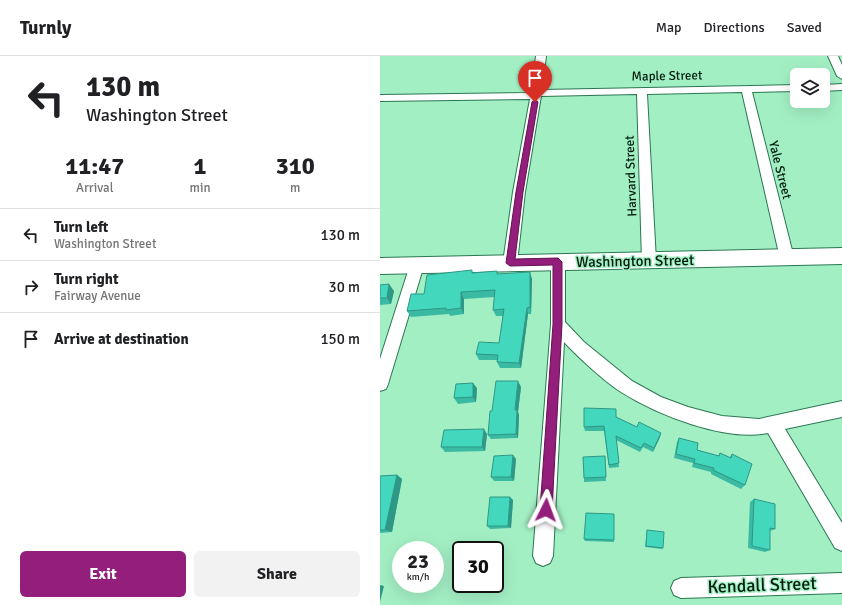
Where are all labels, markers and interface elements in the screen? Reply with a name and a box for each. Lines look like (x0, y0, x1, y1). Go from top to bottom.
text: Turnly (20, 16, 72, 40)
text: Map (656, 19, 682, 36)
text: Directions (704, 19, 765, 36)
text: Saved (787, 19, 822, 36)
pin (518, 61, 552, 102)
icon: arrive (524, 67, 546, 89)
street label: Maple Street (631, 67, 703, 85)
map controls (790, 68, 830, 108)
button: layers (790, 68, 830, 108)
text: 130 m (86, 70, 160, 104)
icon: left (20, 72, 72, 124)
text: Washington Street (86, 104, 228, 126)
street label: Harvard Street (622, 135, 640, 217)
street label: Yale Street (765, 139, 795, 201)
text: 11:47 (65, 151, 124, 181)
text: 1 (194, 151, 206, 181)
text: 310 (276, 151, 315, 181)
text: Arrival (76, 180, 113, 196)
text: min (190, 180, 211, 196)
text: m (290, 180, 300, 196)
text: Turn left (54, 218, 108, 236)
icon: left (20, 224, 42, 246)
text: 130 m (320, 226, 360, 244)
text: Washington Street (54, 236, 156, 252)
street label: Washington Street (576, 251, 694, 271)
text: Turn right (54, 270, 119, 288)
icon: right (20, 276, 42, 298)
text: 30 m (329, 278, 360, 296)
text: Fairway Avenue (54, 288, 141, 304)
icon: arrive (20, 328, 42, 350)
text: Arrive at destination (54, 330, 189, 348)
text: 150 m (320, 330, 360, 348)
position arrow (525, 489, 567, 531)
speed limit sign: 30 (452, 541, 504, 593)
text: 23 (407, 549, 429, 574)
button: Exit (20, 551, 186, 597)
button: Share (194, 551, 360, 597)
text: km/h (407, 571, 429, 583)
street label: Kendall Street (707, 572, 817, 598)

